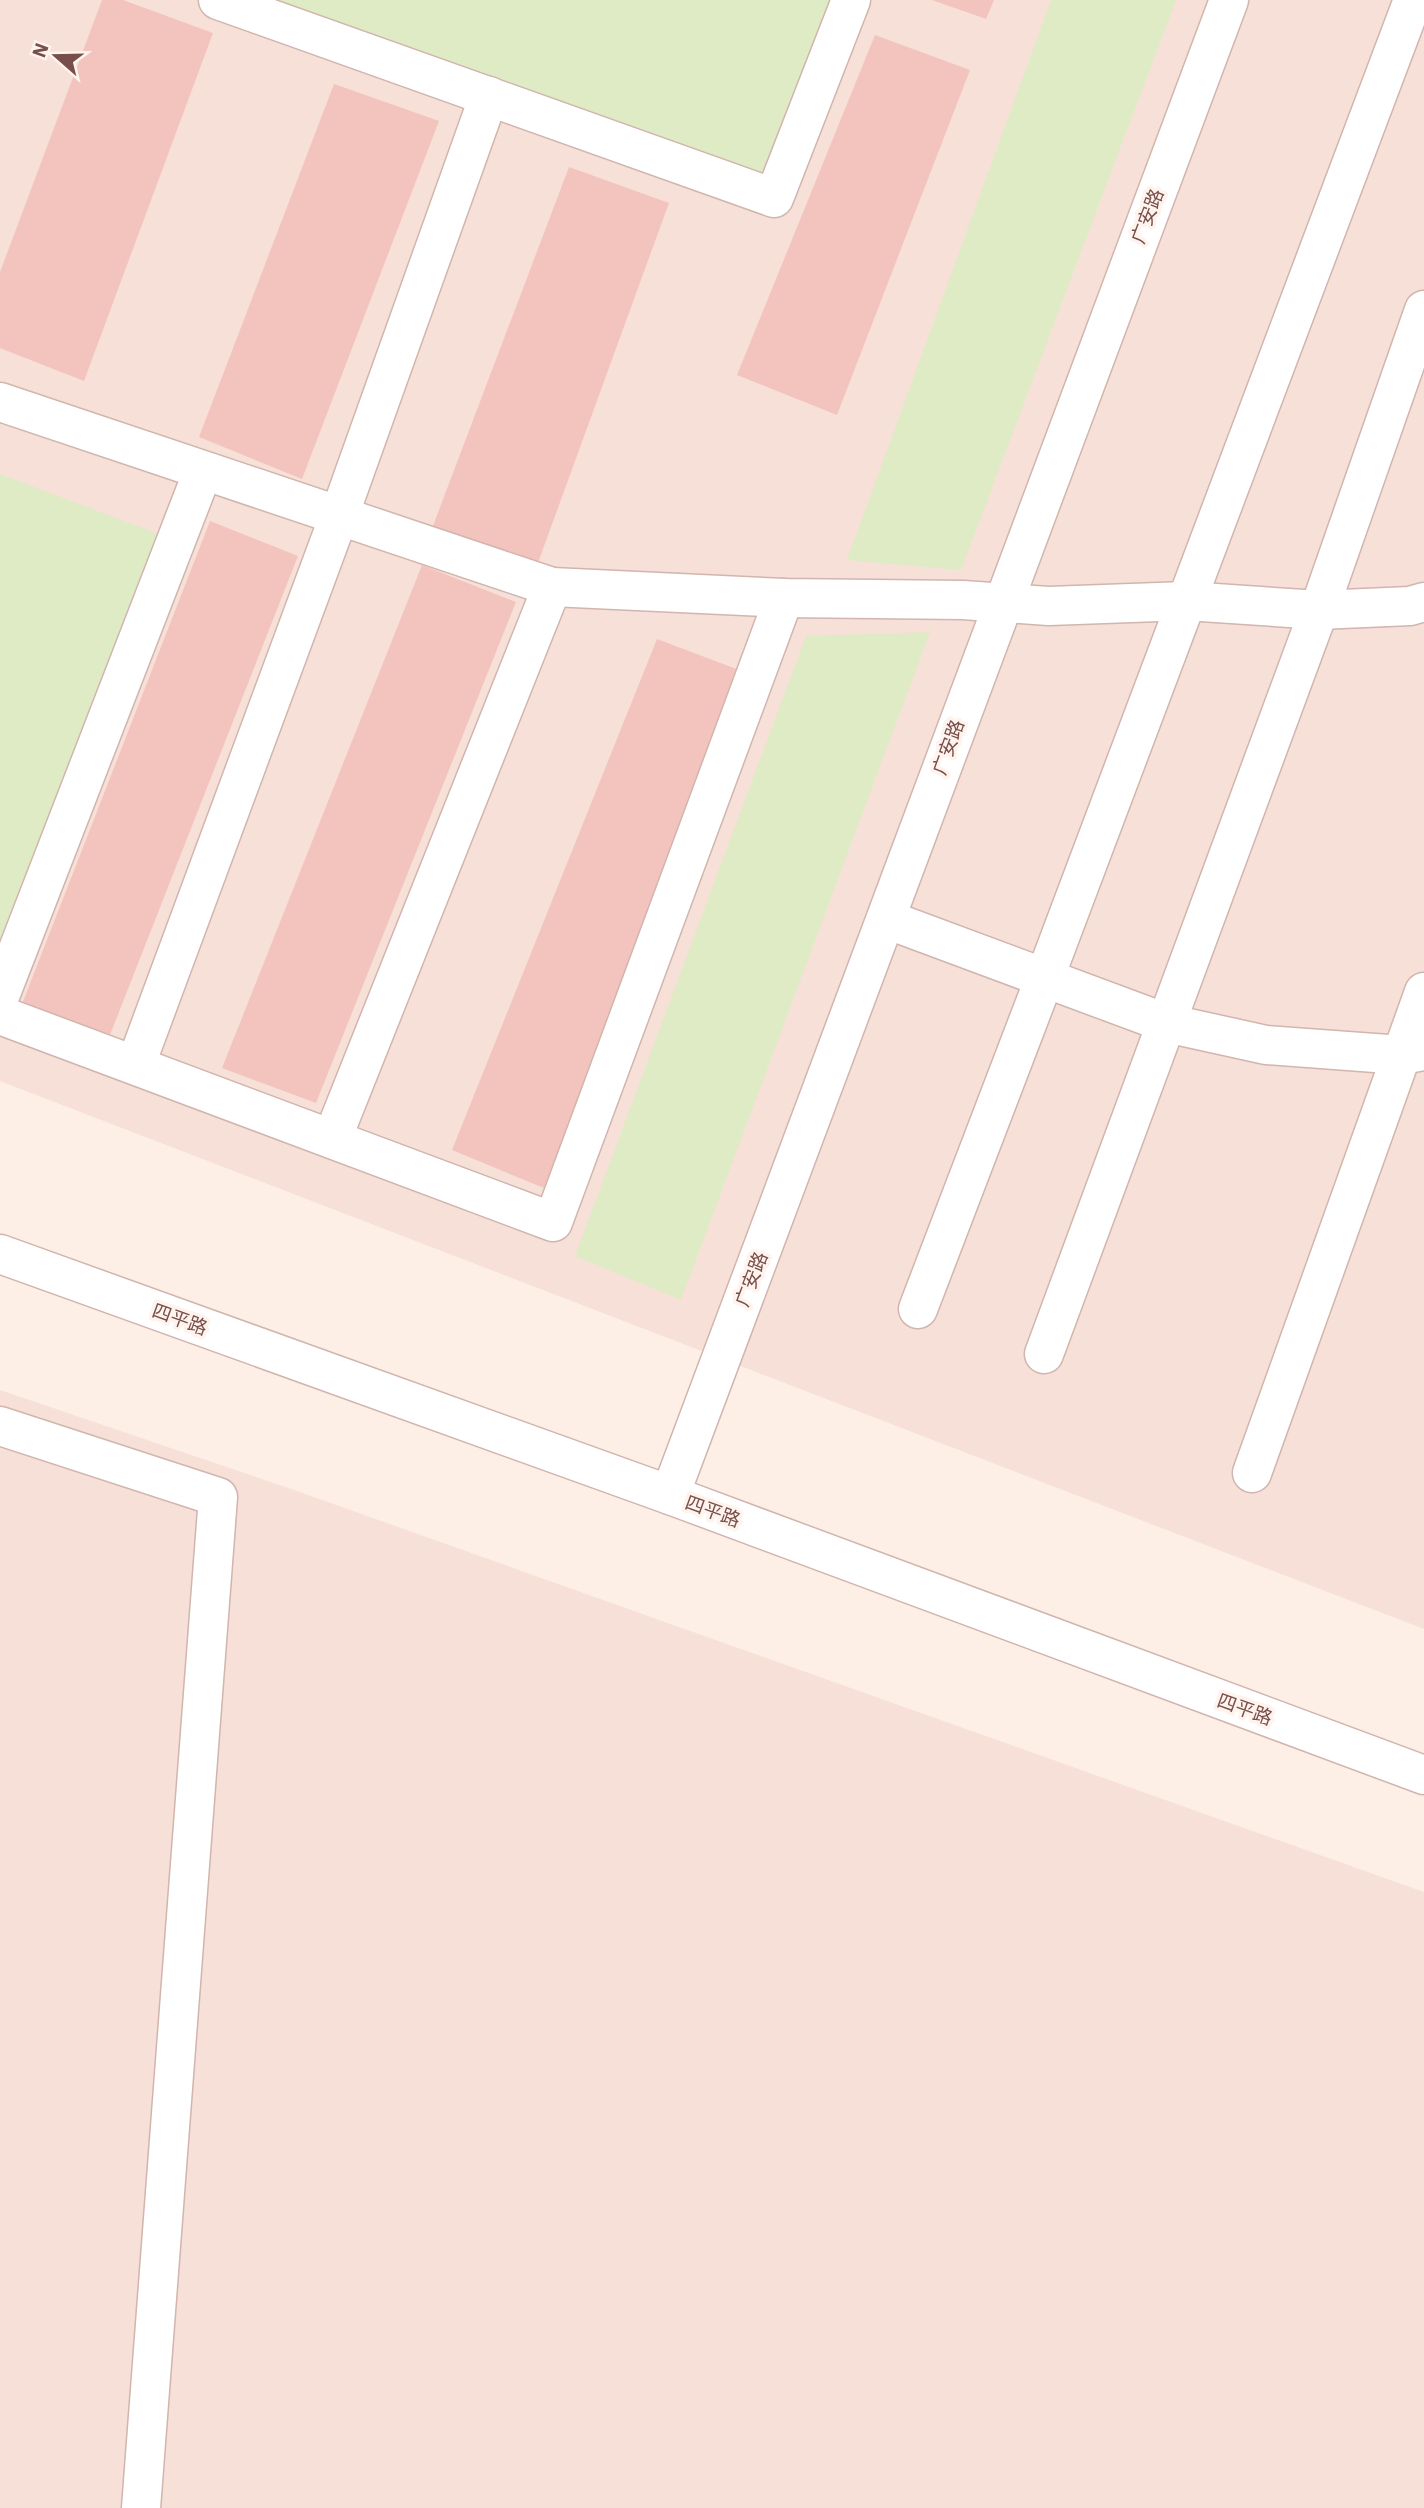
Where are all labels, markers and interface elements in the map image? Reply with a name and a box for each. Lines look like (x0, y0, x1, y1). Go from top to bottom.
north arrow (21, 21, 91, 91)
text: N (26, 40, 54, 61)
street label: 广安路 (1126, 185, 1168, 247)
street label: 广安路 (927, 716, 969, 778)
street label: 广安路 (730, 1248, 772, 1310)
street label: 四平路 (149, 1298, 211, 1340)
street label: 四平路 (682, 1490, 744, 1532)
street label: 四平路 (1214, 1688, 1276, 1730)

